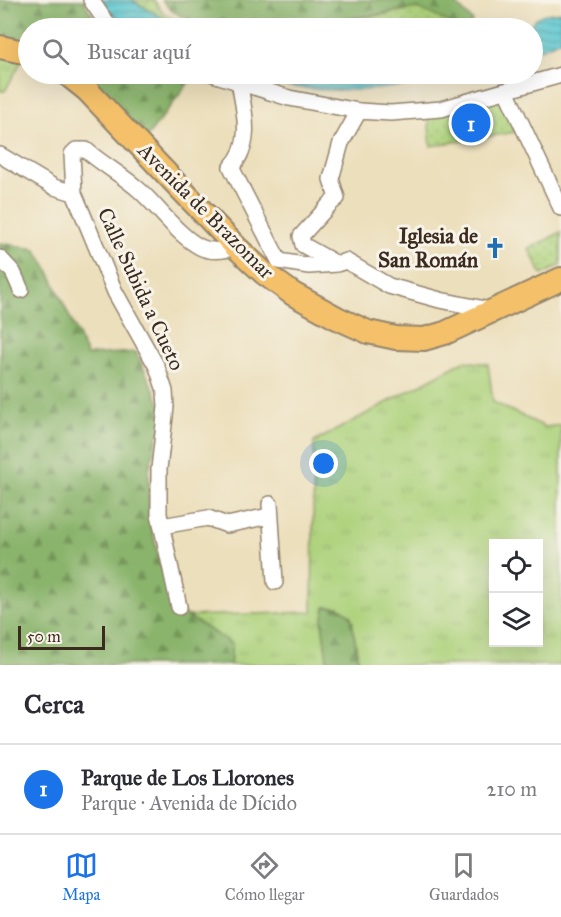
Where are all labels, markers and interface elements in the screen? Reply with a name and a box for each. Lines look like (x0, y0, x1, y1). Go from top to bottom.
search box (18, 18, 543, 84)
icon: search (39, 35, 72, 68)
text: Buscar aquí (87, 38, 190, 65)
pin: 1 (452, 100, 490, 146)
street label: Avenida de Brazomar (132, 137, 280, 285)
street label: Calle Subida a Cueto (92, 203, 190, 375)
place label: Iglesia de San Román (378, 223, 479, 273)
church icon: Iglesia de San Román (483, 236, 507, 260)
your location (309, 449, 338, 478)
map controls (489, 539, 543, 647)
button: locate (489, 539, 543, 593)
button: layers (489, 593, 543, 647)
scale bar (18, 623, 105, 650)
text: 50 m (27, 627, 61, 646)
text: Cerca (24, 688, 84, 720)
text: Parque de Los Llorones (81, 764, 294, 791)
text: 1 (40, 777, 47, 801)
text: 210 m (487, 777, 537, 801)
text: Parque · Avenida de Dícido (81, 791, 297, 815)
tab: Mapa (62, 849, 100, 904)
tab: Cómo llegar (225, 849, 304, 904)
tab: Guardados (429, 849, 499, 904)

